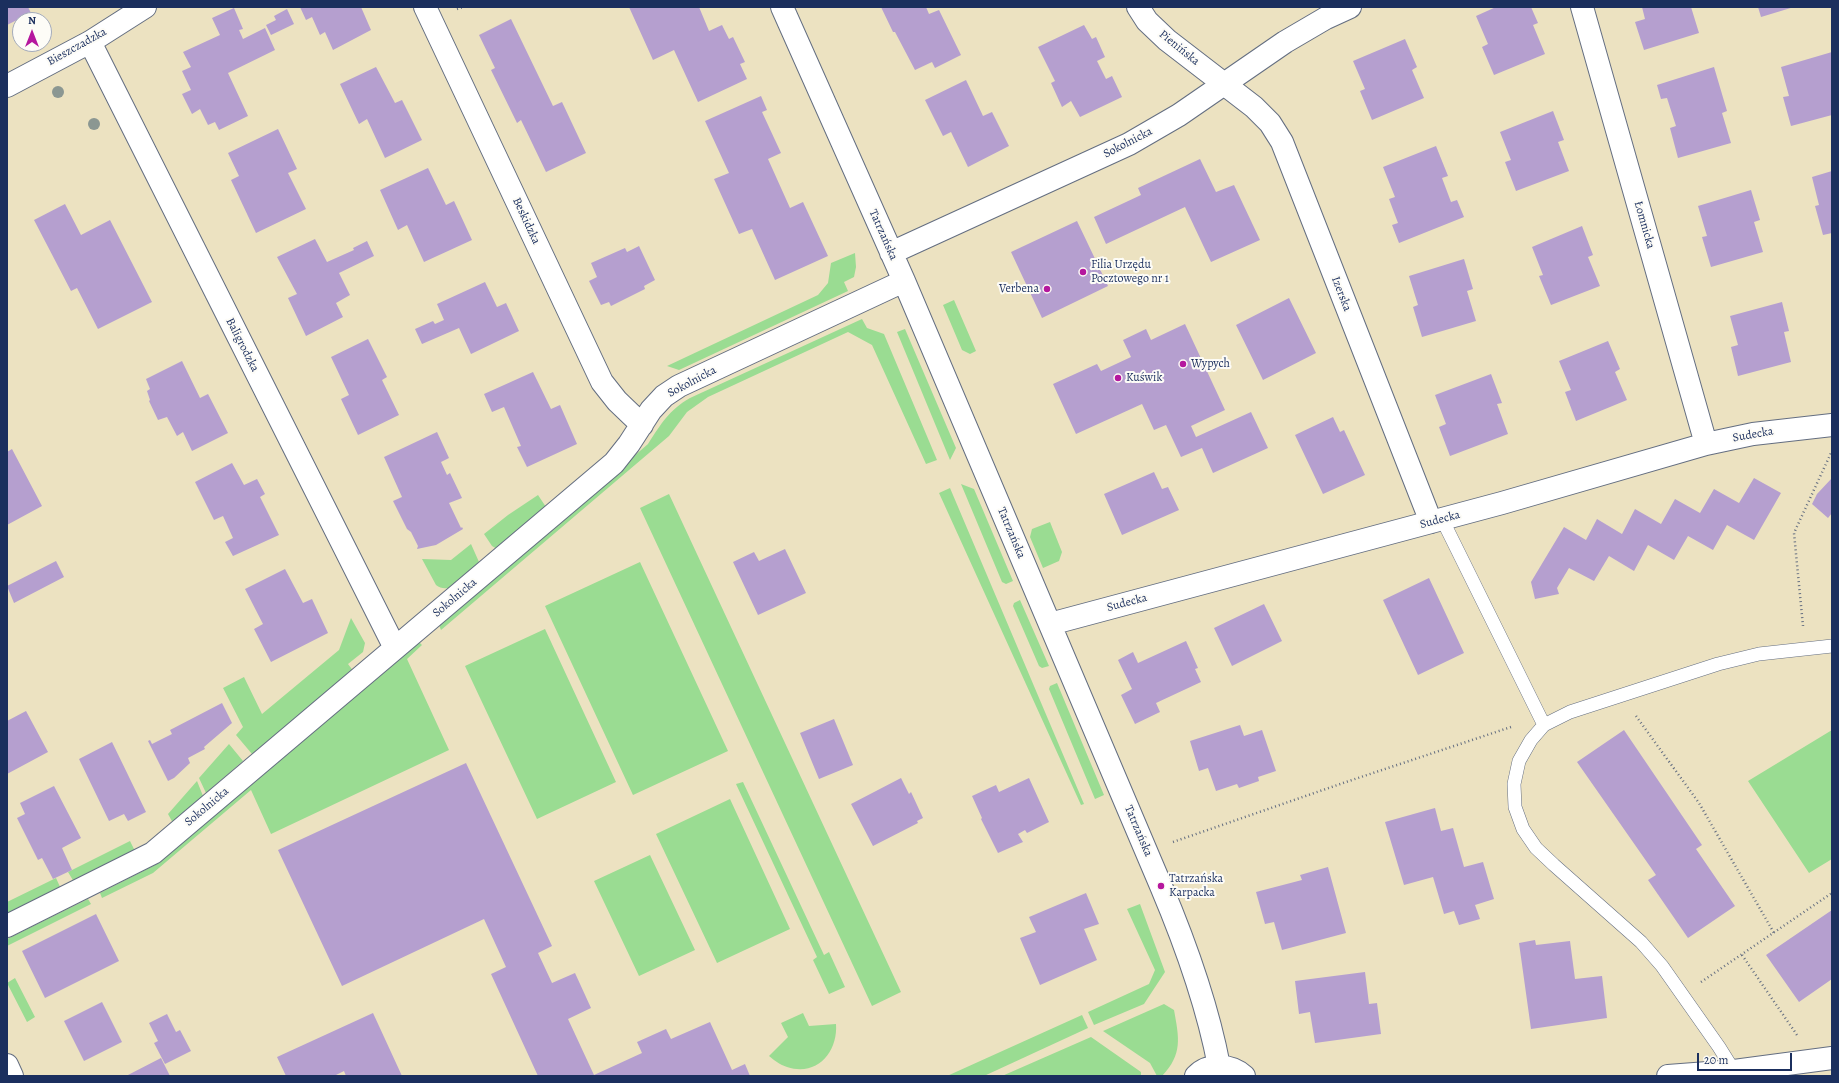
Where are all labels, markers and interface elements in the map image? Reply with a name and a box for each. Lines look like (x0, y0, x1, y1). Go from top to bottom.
north arrow (12, 12, 52, 52)
text: N (28, 13, 36, 28)
street label: Bieszczadzka (45, 25, 109, 69)
street label: Pienińska (1156, 27, 1202, 69)
street label: Sokolnicka (1101, 125, 1155, 161)
street label: Beskidzka (509, 195, 543, 247)
street label: Łomnicka (1630, 199, 1658, 251)
street label: Tatrzańska (865, 207, 901, 263)
place label: Filia Urzędu Pocztowego nr 1 (1091, 258, 1169, 286)
marker: Filia Urzędu Pocztowego nr 1 (1078, 267, 1088, 277)
street label: Izerska (1328, 275, 1354, 313)
place label: Verbena (999, 282, 1039, 296)
marker: Verbena (1042, 284, 1052, 294)
street label: Baligrodzka (222, 316, 262, 374)
place label: Wypych (1191, 357, 1230, 371)
marker: Wypych (1178, 359, 1188, 369)
street label: Sokolnicka (665, 363, 719, 401)
place label: Kuświk (1126, 371, 1162, 385)
marker: Kuświk (1113, 373, 1123, 383)
street label: Sudecka (1732, 424, 1774, 446)
street label: Tatrzańska (994, 505, 1028, 561)
street label: Sudecka (1418, 508, 1462, 532)
street label: Sokolnicka (430, 575, 480, 621)
street label: Sudecka (1105, 591, 1149, 615)
street label: Sokolnicka (182, 784, 232, 830)
street label: Tatrzańska (1121, 803, 1155, 859)
place label: Tatrzańska Karpacka (1169, 872, 1223, 900)
marker: Tatrzańska Karpacka (1156, 881, 1166, 891)
scale bar (1699, 1045, 1794, 1071)
text: 20 m (1704, 1052, 1728, 1068)

